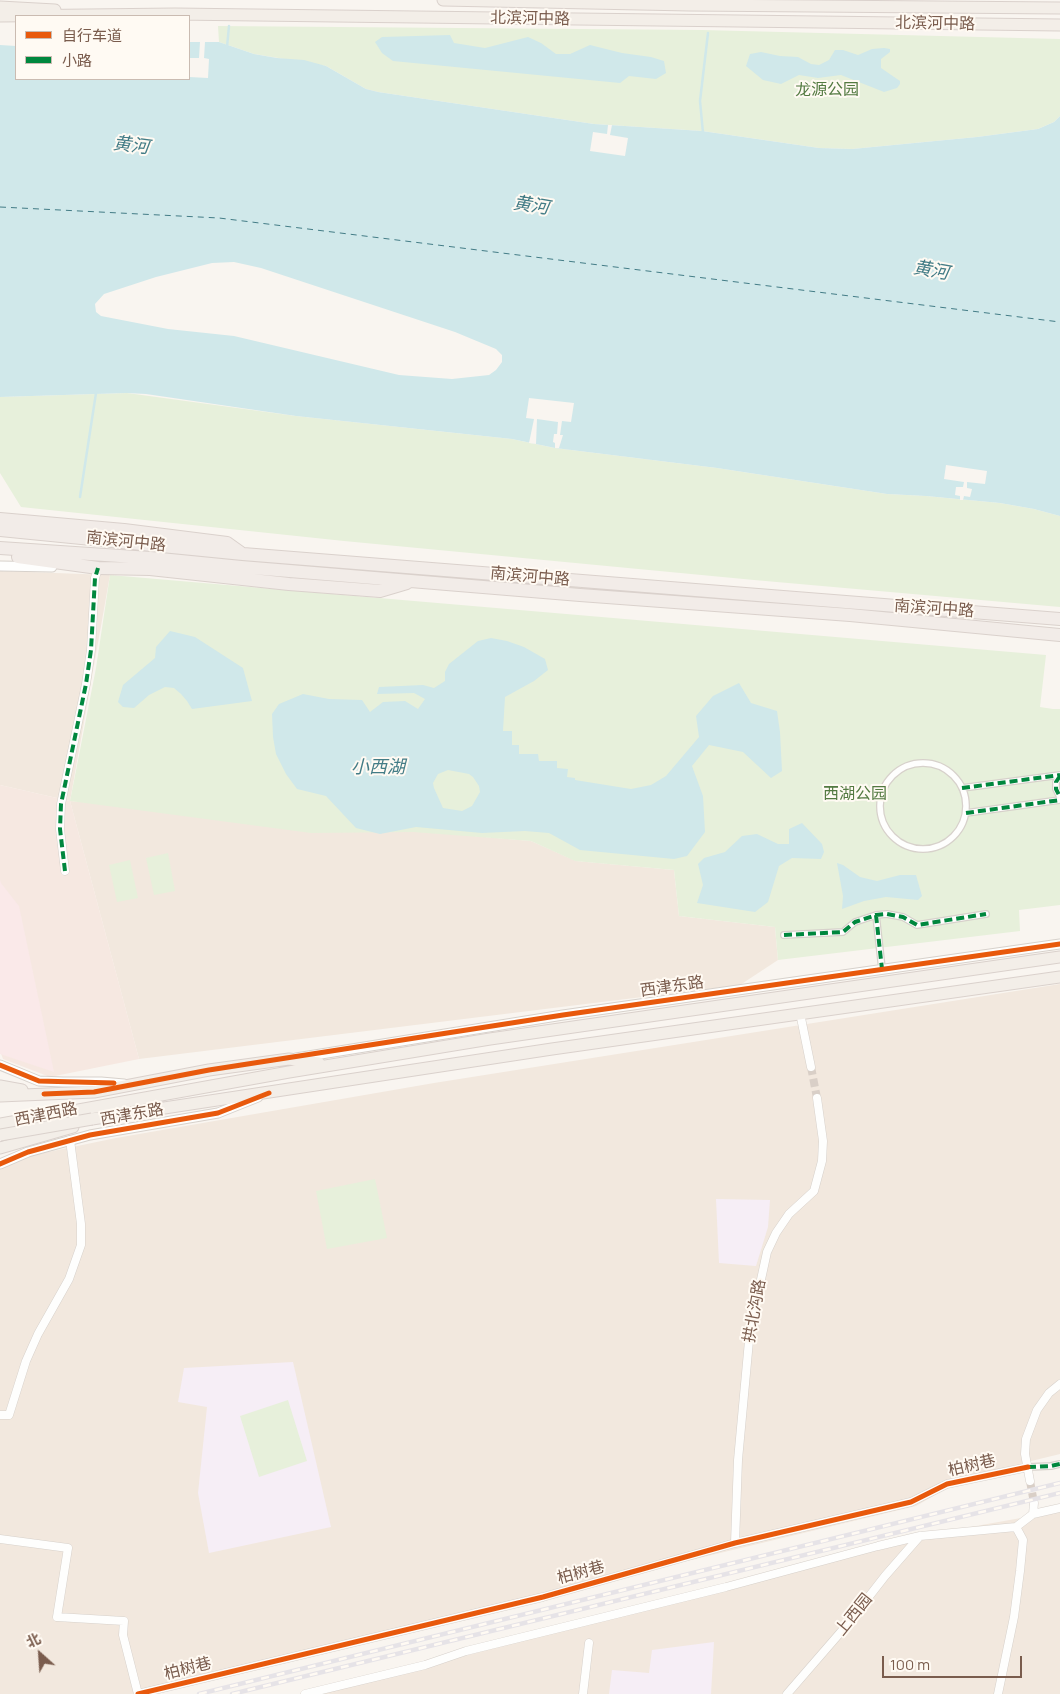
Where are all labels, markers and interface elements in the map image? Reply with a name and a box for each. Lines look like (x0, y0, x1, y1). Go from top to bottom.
street label: 北滨河中路 (490, 9, 570, 29)
street label: 北滨河中路 (895, 14, 975, 34)
legend (15, 15, 190, 80)
text: 自行车道 (62, 25, 122, 46)
text: 小路 (62, 50, 92, 71)
park label: 龙源公园 (795, 81, 859, 101)
water label: 黄河 (112, 133, 150, 159)
water label: 黄河 (512, 193, 550, 219)
water label: 黄河 (911, 257, 951, 285)
street label: 南滨河中路 (85, 528, 167, 556)
street label: 南滨河中路 (489, 564, 571, 590)
street label: 南滨河中路 (893, 597, 975, 621)
water label: 小西湖 (351, 757, 405, 779)
park label: 西湖公园 (823, 785, 887, 805)
street label: 西津东路 (639, 973, 705, 1001)
street label: 西津西路 (13, 1099, 79, 1131)
street label: 西津东路 (99, 1100, 165, 1130)
street label: 拱北沟路 (740, 1278, 770, 1344)
street label: 柏树巷 (946, 1451, 998, 1481)
street label: 柏树巷 (555, 1558, 607, 1588)
street label: 上西园 (831, 1590, 877, 1640)
text: 北 (23, 1628, 44, 1652)
north arrow (15, 1629, 65, 1679)
scale bar (885, 1646, 1025, 1678)
street label: 柏树巷 (162, 1654, 214, 1684)
text: 100 m (890, 1654, 930, 1675)

